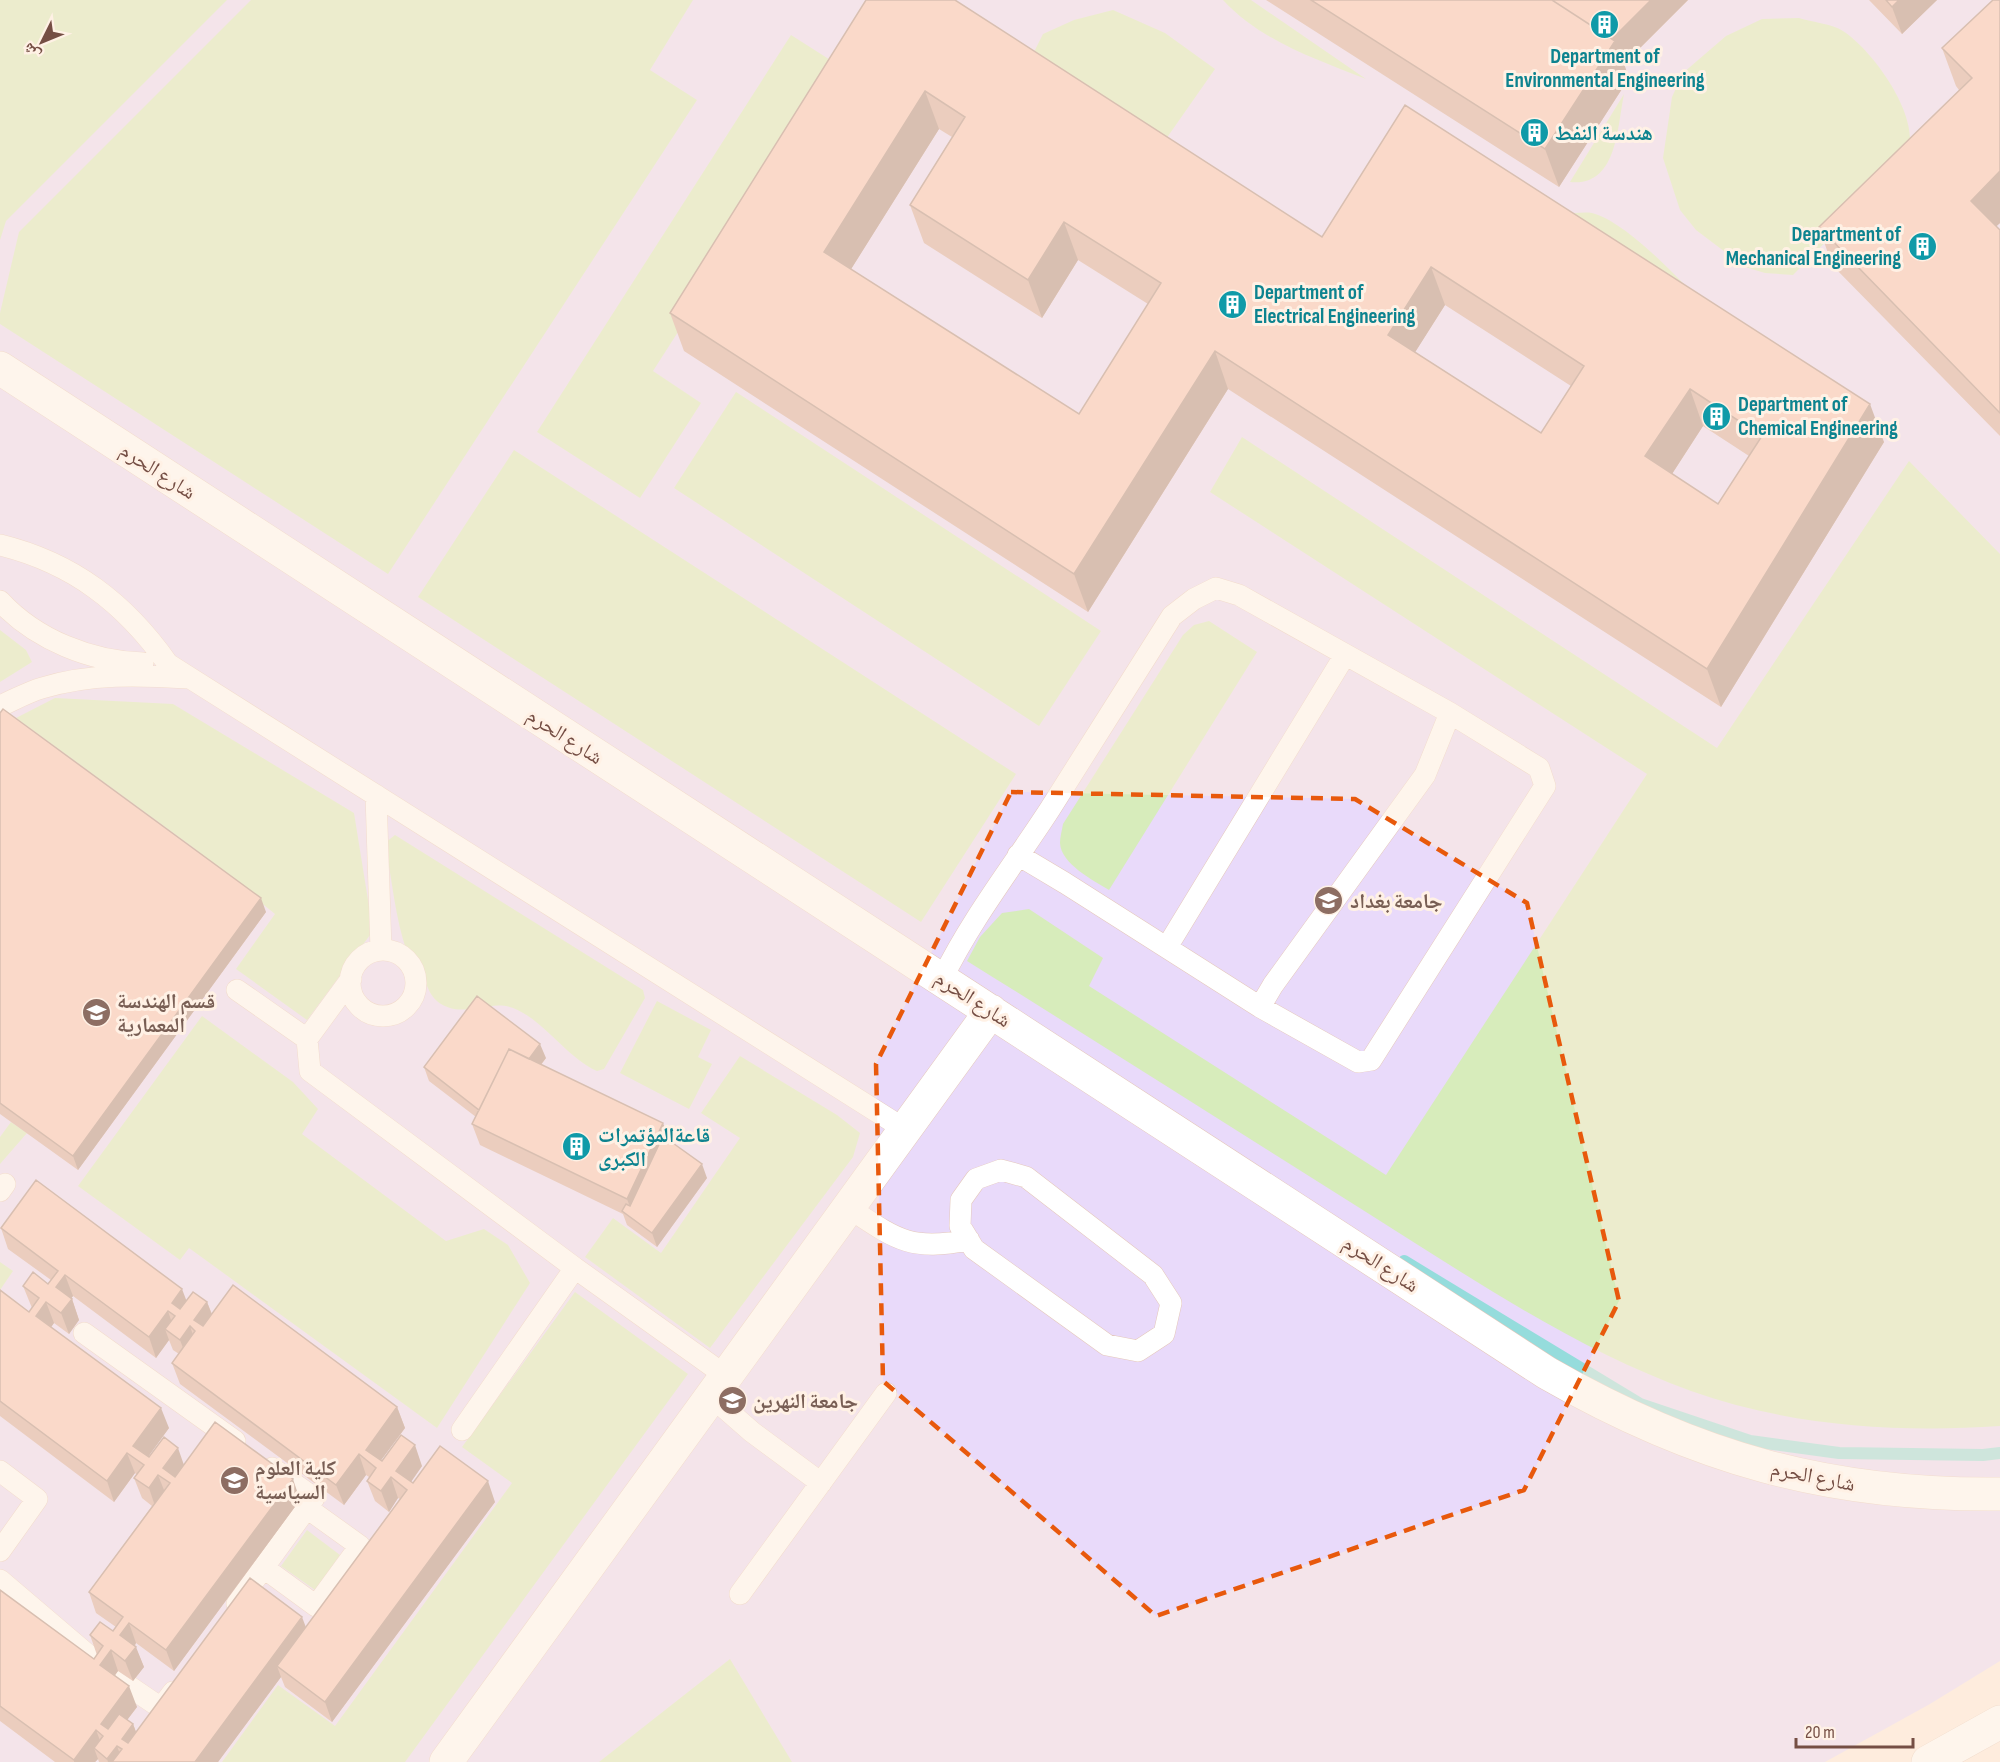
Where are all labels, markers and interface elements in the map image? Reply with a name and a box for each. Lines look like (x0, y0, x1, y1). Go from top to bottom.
building icon: Department of Environmental Engineering (1589, 9, 1621, 41)
north arrow (12, 12, 72, 72)
text: ش (19, 39, 45, 64)
place label: Department of Environmental Engineering (1505, 44, 1705, 93)
building icon: هندسة النفط (1518, 117, 1550, 149)
place label: هندسة النفط (1555, 121, 1653, 146)
place label: Department of Mechanical Engineering (1726, 222, 1901, 271)
building icon: Department of Mechanical Engineering (1906, 230, 1938, 262)
place label: Department of Electrical Engineering (1254, 280, 1416, 329)
building icon: Department of Electrical Engineering (1217, 288, 1249, 320)
place label: Department of Chemical Engineering (1738, 392, 1898, 441)
building icon: Department of Chemical Engineering (1701, 400, 1733, 432)
street label: شارع الحرم (115, 438, 200, 506)
street label: شارع الحرم (522, 703, 607, 771)
school or university icon: جامعة بغداد (1313, 885, 1345, 917)
place label: جامعة بغداد (1350, 889, 1443, 914)
street label: شارع الحرم (930, 966, 1015, 1034)
place label: قسم الهندسة المعمارية (117, 989, 215, 1038)
school or university icon: قسم الهندسة المعمارية (80, 997, 112, 1029)
place label: قاعةالمؤتمرات الكبرى (598, 1123, 710, 1172)
building icon: قاعةالمؤتمرات الكبرى (561, 1131, 593, 1163)
street label: شارع الحرم (1338, 1231, 1423, 1299)
school or university icon: جامعة النهرين (716, 1385, 748, 1417)
place label: جامعة النهرين (753, 1389, 858, 1414)
place label: كلية العلوم السياسية (255, 1456, 336, 1505)
street label: شارع الحرم (1768, 1456, 1857, 1498)
school or university icon: كلية العلوم السياسية (218, 1464, 250, 1496)
scale bar (1796, 1711, 1913, 1749)
text: 20 m (1805, 1722, 1835, 1743)

